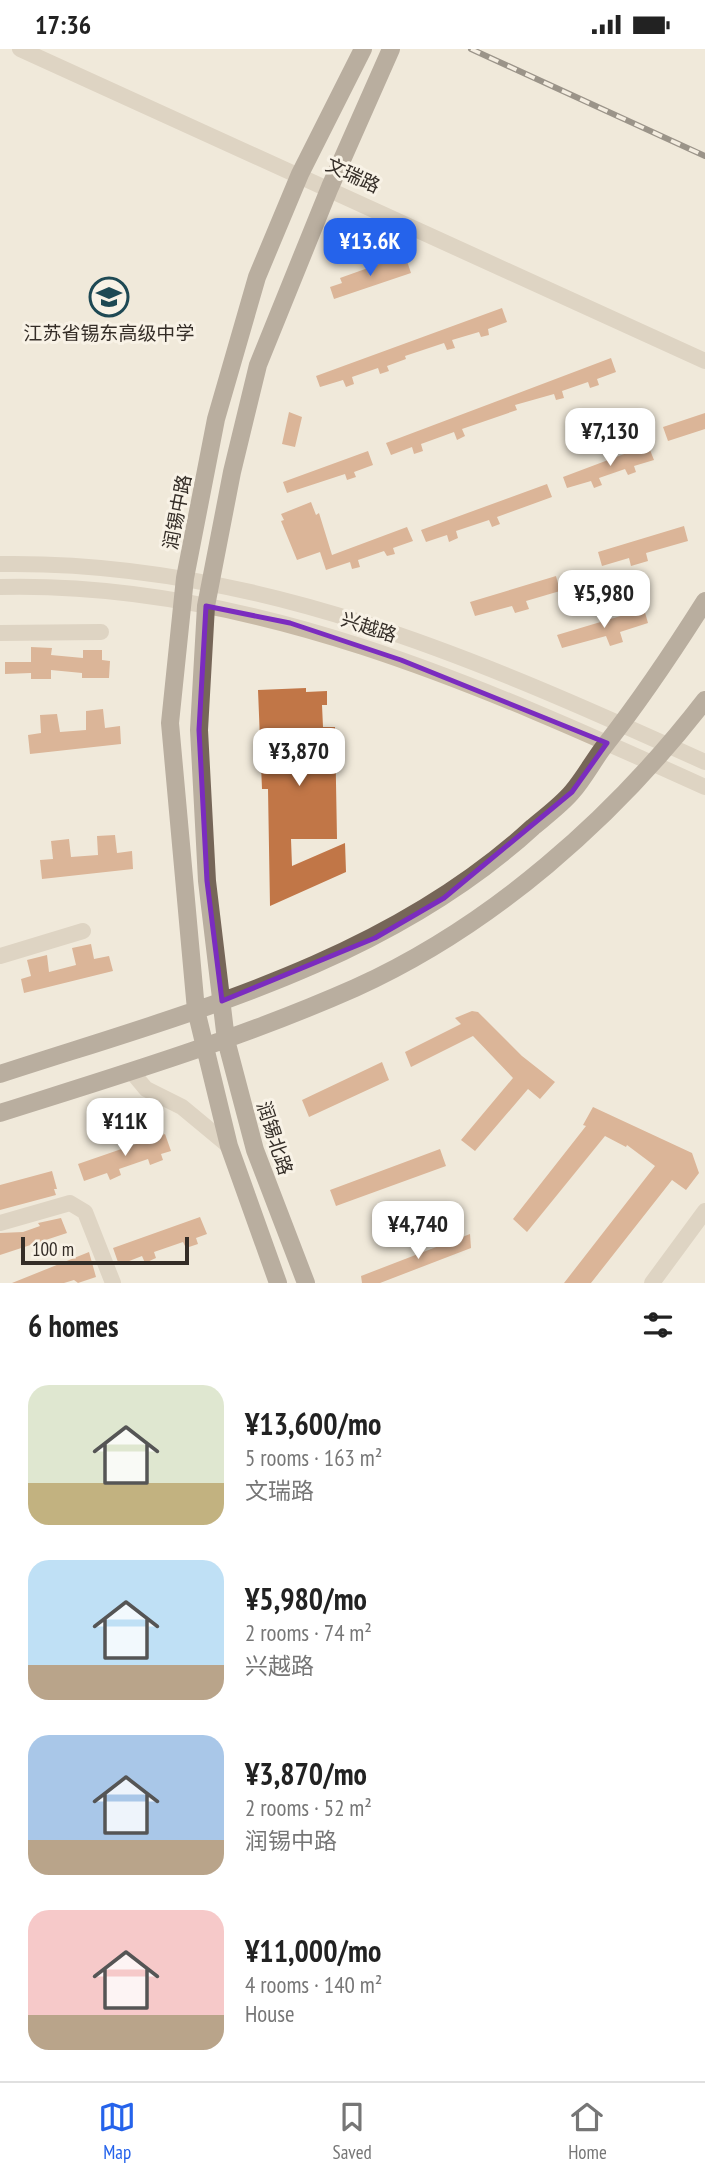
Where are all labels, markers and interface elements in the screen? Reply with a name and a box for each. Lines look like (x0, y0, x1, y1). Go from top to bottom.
text: 17:36 (35, 8, 91, 41)
street label: 文瑞路 (322, 152, 384, 198)
pin: ¥13.6K (313, 219, 427, 278)
text: ¥13.6K (340, 226, 400, 255)
school or university icon: 江苏省锡东高级中学 (88, 276, 130, 318)
place label: 江苏省锡东高级中学 (23, 321, 195, 345)
pin: ¥7,130 (553, 409, 667, 468)
text: ¥7,130 (581, 416, 639, 445)
street label: 润锡中路 (158, 472, 196, 552)
pin: ¥5,980 (547, 571, 661, 630)
text: ¥5,980 (574, 578, 634, 607)
street label: 兴越路 (338, 607, 400, 647)
pin: ¥3,870 (242, 729, 356, 788)
text: ¥3,870 (269, 736, 329, 765)
street label: 润锡北路 (252, 1098, 298, 1178)
pin: ¥11K (84, 1099, 166, 1158)
text: ¥11K (103, 1106, 147, 1135)
pin: ¥4,740 (361, 1201, 475, 1261)
text: ¥4,740 (388, 1209, 448, 1238)
scale bar (21, 1234, 189, 1266)
text: 100 m (32, 1237, 74, 1261)
text: 6 homes (28, 1306, 119, 1345)
icon: filters (639, 1306, 677, 1344)
text: ¥13,600/mo (245, 1404, 381, 1443)
icon: home (84, 1413, 168, 1497)
text: 5 rooms · 163 m² (245, 1443, 382, 1472)
text: 文瑞路 (245, 1476, 314, 1505)
text: ¥5,980/mo (245, 1579, 367, 1618)
icon: home (84, 1588, 168, 1672)
text: 2 rooms · 74 m² (245, 1618, 372, 1647)
text: 兴越路 (245, 1651, 314, 1680)
text: ¥3,870/mo (245, 1754, 367, 1793)
icon: home (84, 1763, 168, 1847)
text: 2 rooms · 52 m² (245, 1793, 372, 1822)
text: 润锡中路 (245, 1826, 337, 1855)
text: ¥11,000/mo (245, 1931, 381, 1970)
icon: home (84, 1938, 168, 2022)
text: 4 rooms · 140 m² (245, 1970, 382, 1999)
text: House (245, 1999, 295, 2028)
tab: Map (98, 2098, 136, 2164)
tab: Saved (333, 2098, 372, 2164)
tab: Home (568, 2098, 607, 2164)

